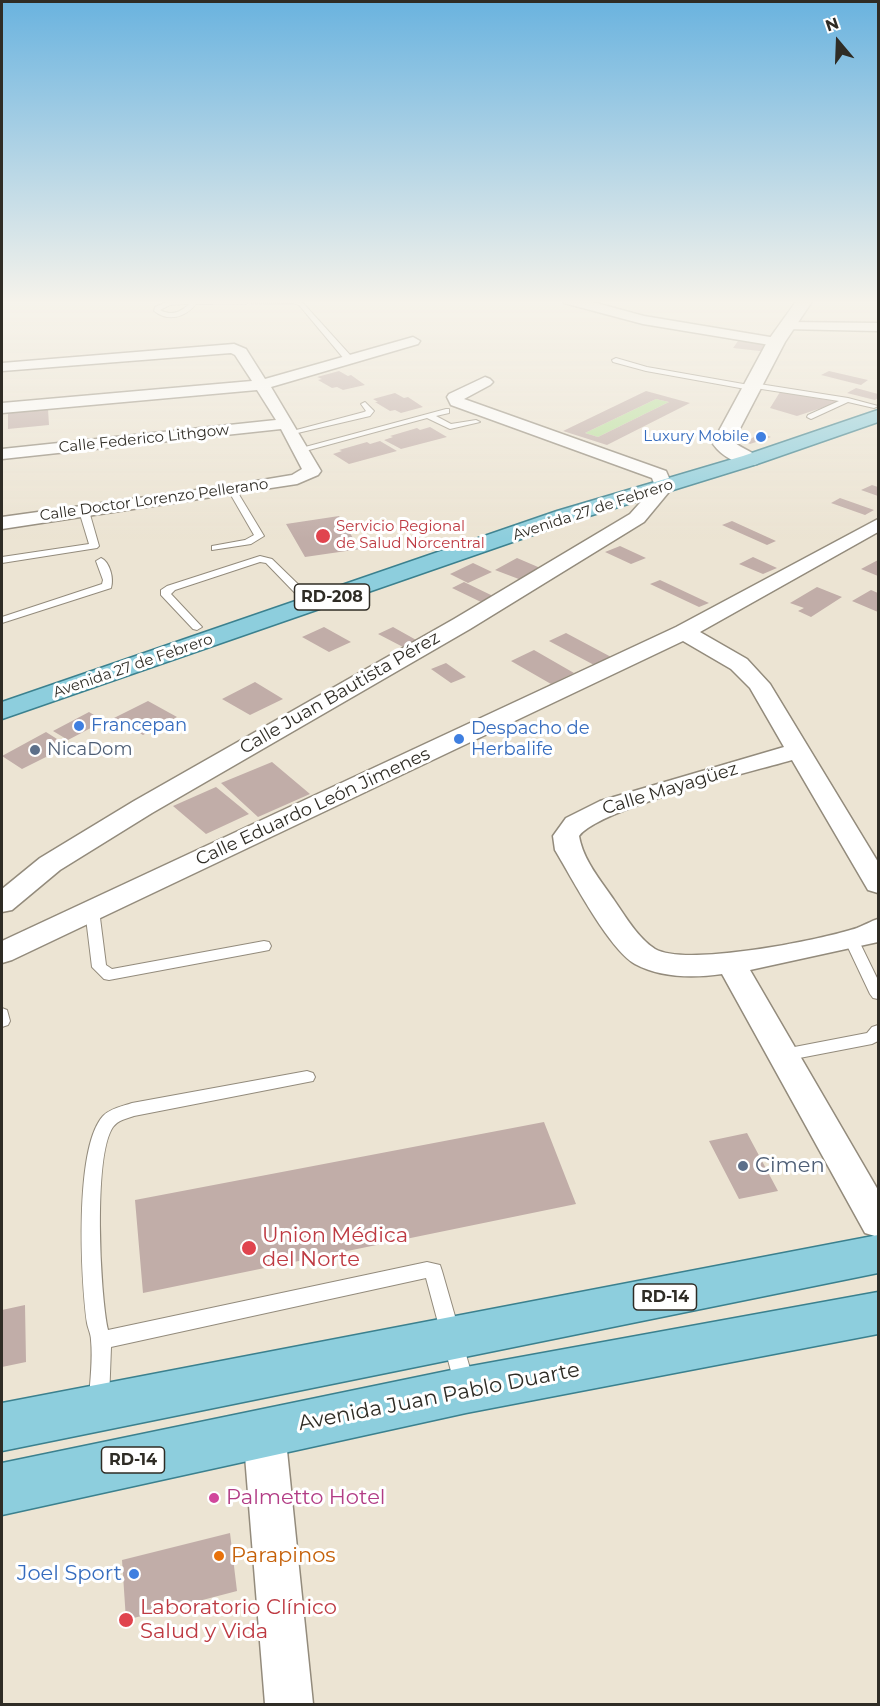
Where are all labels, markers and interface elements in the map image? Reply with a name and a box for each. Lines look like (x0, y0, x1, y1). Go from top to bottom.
north arrow (808, 12, 868, 72)
text: N (823, 13, 841, 36)
street label: Calle Federico Lithgow (58, 421, 230, 457)
place label: Luxury Mobile (643, 428, 749, 446)
marker: Luxury Mobile (754, 430, 768, 444)
street label: Calle Doctor Lorenzo Pellerano (39, 475, 269, 525)
street label: Avenida 27 de Febrero (511, 476, 675, 544)
place label: Servicio Regional de Salud Norcentral (336, 518, 485, 553)
marker: Servicio Regional de Salud Norcentral (314, 527, 332, 545)
road number: RD-208 (294, 584, 370, 610)
street label: Calle Juan Bautista Pérez (236, 627, 444, 759)
street label: Avenida 27 de Febrero (51, 630, 215, 702)
place label: Francepan (91, 715, 187, 737)
place label: Despacho de Herbalife (471, 718, 590, 760)
marker: Francepan (72, 719, 86, 733)
marker: Despacho de Herbalife (452, 732, 466, 746)
place label: NicaDom (47, 739, 132, 761)
marker: NicaDom (28, 743, 42, 757)
street label: Calle Eduardo León Jimenes (193, 743, 433, 871)
street label: Calle Mayagüez (600, 758, 740, 820)
place label: Cimen (755, 1153, 825, 1179)
marker: Cimen (736, 1159, 750, 1173)
place label: Union Médica del Norte (262, 1223, 408, 1273)
marker: Union Médica del Norte (240, 1239, 258, 1257)
road number: RD-14 (634, 1284, 696, 1310)
street label: Avenida Juan Pablo Duarte (296, 1357, 582, 1437)
road number: RD-14 (102, 1447, 164, 1473)
place label: Palmetto Hotel (226, 1485, 386, 1511)
marker: Palmetto Hotel (207, 1491, 221, 1505)
place label: Parapinos (231, 1543, 336, 1569)
marker: Parapinos (212, 1549, 226, 1563)
place label: Joel Sport (17, 1561, 122, 1587)
marker: Joel Sport (127, 1567, 141, 1581)
place label: Laboratorio Clínico Salud y Vida (140, 1595, 337, 1645)
marker: Laboratorio Clínico Salud y Vida (117, 1611, 135, 1629)

